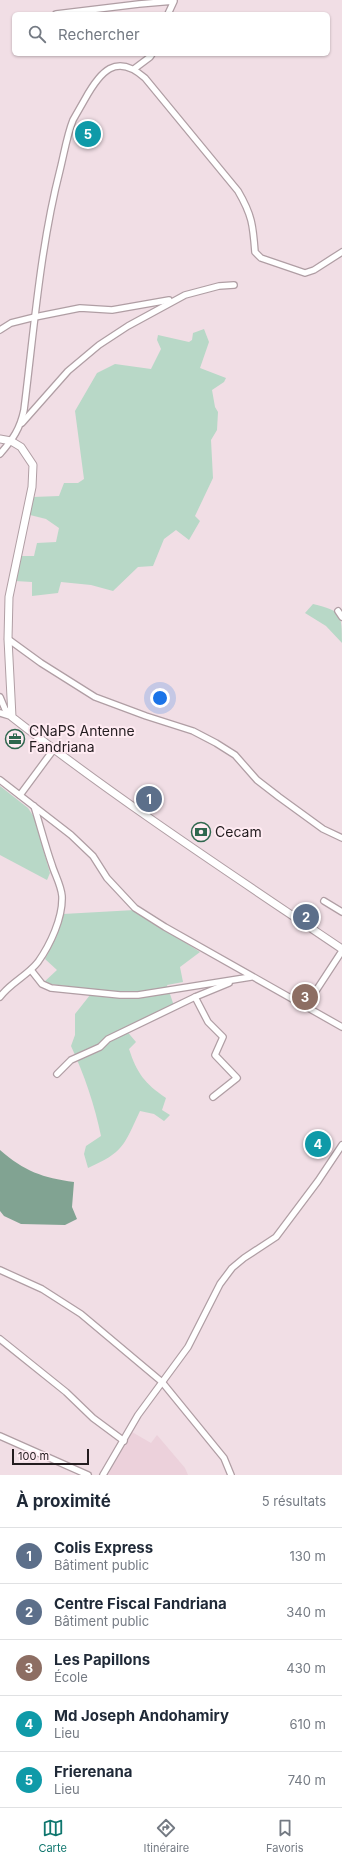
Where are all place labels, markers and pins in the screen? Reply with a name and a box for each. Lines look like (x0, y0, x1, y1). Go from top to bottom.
pin: 5 (75, 119, 101, 149)
place label: CNaPS Antenne Fandriana (29, 722, 135, 755)
office icon: CNaPS Antenne Fandriana (4, 728, 26, 750)
pin: 1 (136, 784, 162, 814)
bank icon: Cecam (190, 821, 212, 843)
place label: Cecam (215, 823, 262, 840)
pin: 2 (293, 902, 319, 932)
pin: 3 (292, 982, 318, 1012)
pin: 4 (305, 1129, 331, 1159)

